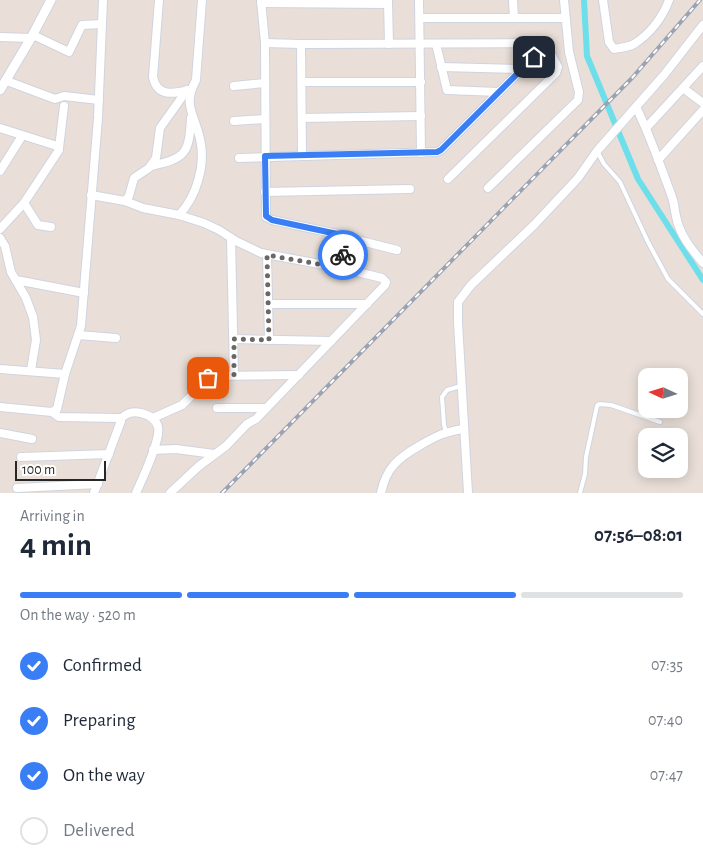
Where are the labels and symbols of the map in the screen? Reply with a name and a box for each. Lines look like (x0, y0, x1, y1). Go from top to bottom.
pin (513, 36, 555, 78)
courier (318, 230, 368, 280)
pin (187, 357, 229, 399)
north arrow (638, 368, 688, 418)
scale bar (15, 458, 106, 481)

